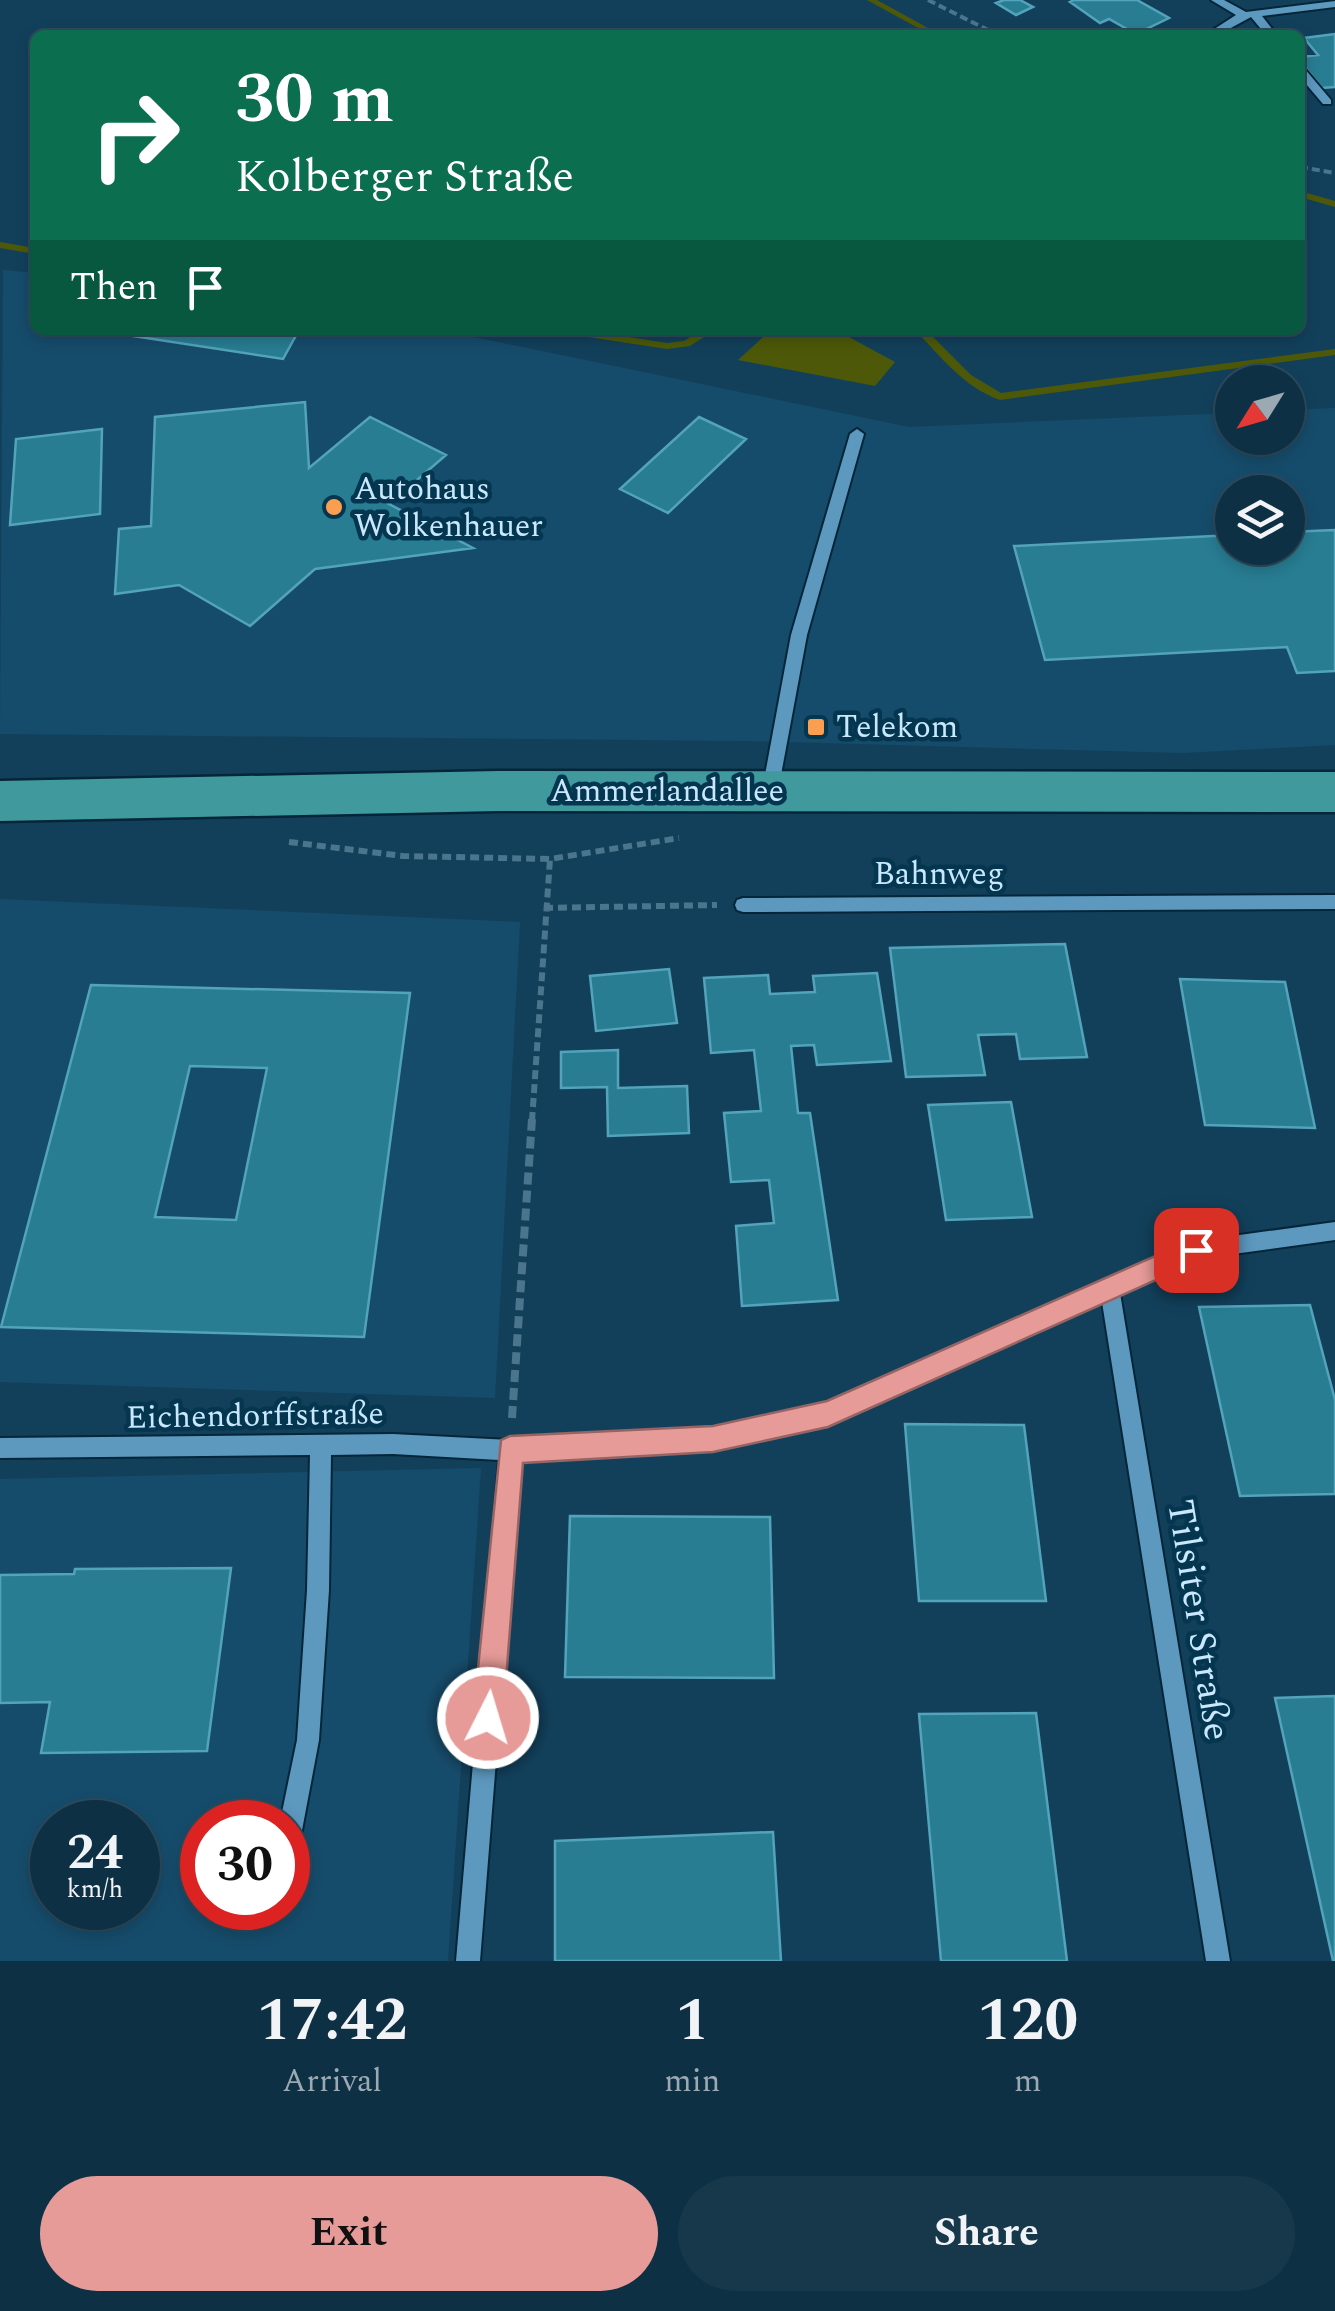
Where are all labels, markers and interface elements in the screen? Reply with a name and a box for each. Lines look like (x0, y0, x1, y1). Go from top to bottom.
text: 30 m (235, 47, 394, 153)
icon: right (70, 70, 200, 200)
text: Kolberger Straße (235, 143, 574, 212)
text: Then (70, 259, 158, 317)
icon: arrive (178, 260, 233, 315)
north arrow (1215, 365, 1305, 455)
map controls (1215, 365, 1305, 565)
place label: Autohaus Wolkenhauer (354, 465, 543, 551)
button: layers (1215, 475, 1305, 565)
marker: Autohaus Wolkenhauer (323, 496, 345, 518)
place label: Telekom (836, 703, 958, 752)
marker: Telekom (805, 716, 827, 738)
street label: Ammerlandallee (550, 767, 784, 816)
street label: Bahnweg (874, 850, 1004, 899)
pin (1154, 1208, 1239, 1293)
icon: arrive (1169, 1223, 1224, 1278)
street label: Eichendorffstraße (126, 1389, 384, 1443)
street label: Tilsiter Straße (1150, 1495, 1246, 1745)
position arrow (436, 1666, 540, 1770)
speed limit sign: 30 (180, 1800, 310, 1930)
text: 24 (67, 1815, 123, 1891)
text: km/h (67, 1871, 123, 1909)
text: 17:42 (257, 1975, 408, 2067)
text: 1 (676, 1975, 709, 2067)
text: 120 (977, 1975, 1078, 2067)
text: Arrival (282, 2057, 382, 2106)
text: min (664, 2057, 720, 2106)
text: m (1014, 2057, 1041, 2106)
button: Exit (40, 2176, 658, 2291)
button: Share (678, 2176, 1295, 2291)

